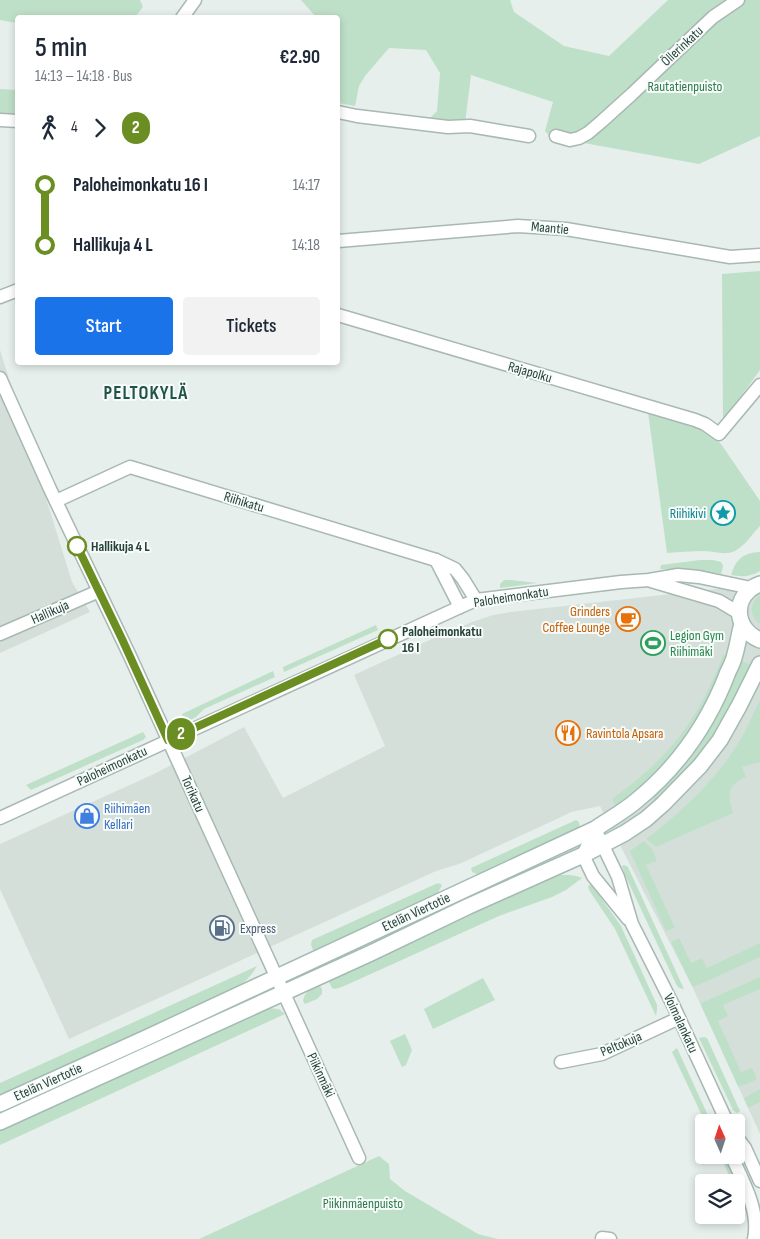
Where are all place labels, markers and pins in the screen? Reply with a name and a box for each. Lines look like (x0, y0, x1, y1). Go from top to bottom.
place icon: Riihikivi (710, 500, 736, 526)
place label: Riihikivi (670, 505, 706, 522)
marker: Hallikuja 4 L (67, 536, 87, 556)
place label: Hallikuja 4 L (91, 538, 150, 555)
place label: Grinders Coffee Lounge (543, 603, 610, 636)
cafe icon: Grinders Coffee Lounge (615, 606, 641, 632)
place label: Paloheimonkatu 16 I (402, 623, 482, 656)
place label: Legion Gym Riihimäki (670, 627, 724, 660)
marker: Paloheimonkatu 16 I (378, 629, 398, 649)
sports icon: Legion Gym Riihimäki (640, 630, 666, 656)
restaurant icon: Ravintola Apsara (555, 720, 581, 746)
place label: Ravintola Apsara (586, 725, 663, 742)
place label: Riihimäen Kellari (104, 800, 150, 833)
shop icon: Riihimäen Kellari (74, 803, 100, 829)
fuel station icon: Express (209, 915, 235, 941)
place label: Express (240, 920, 276, 937)

